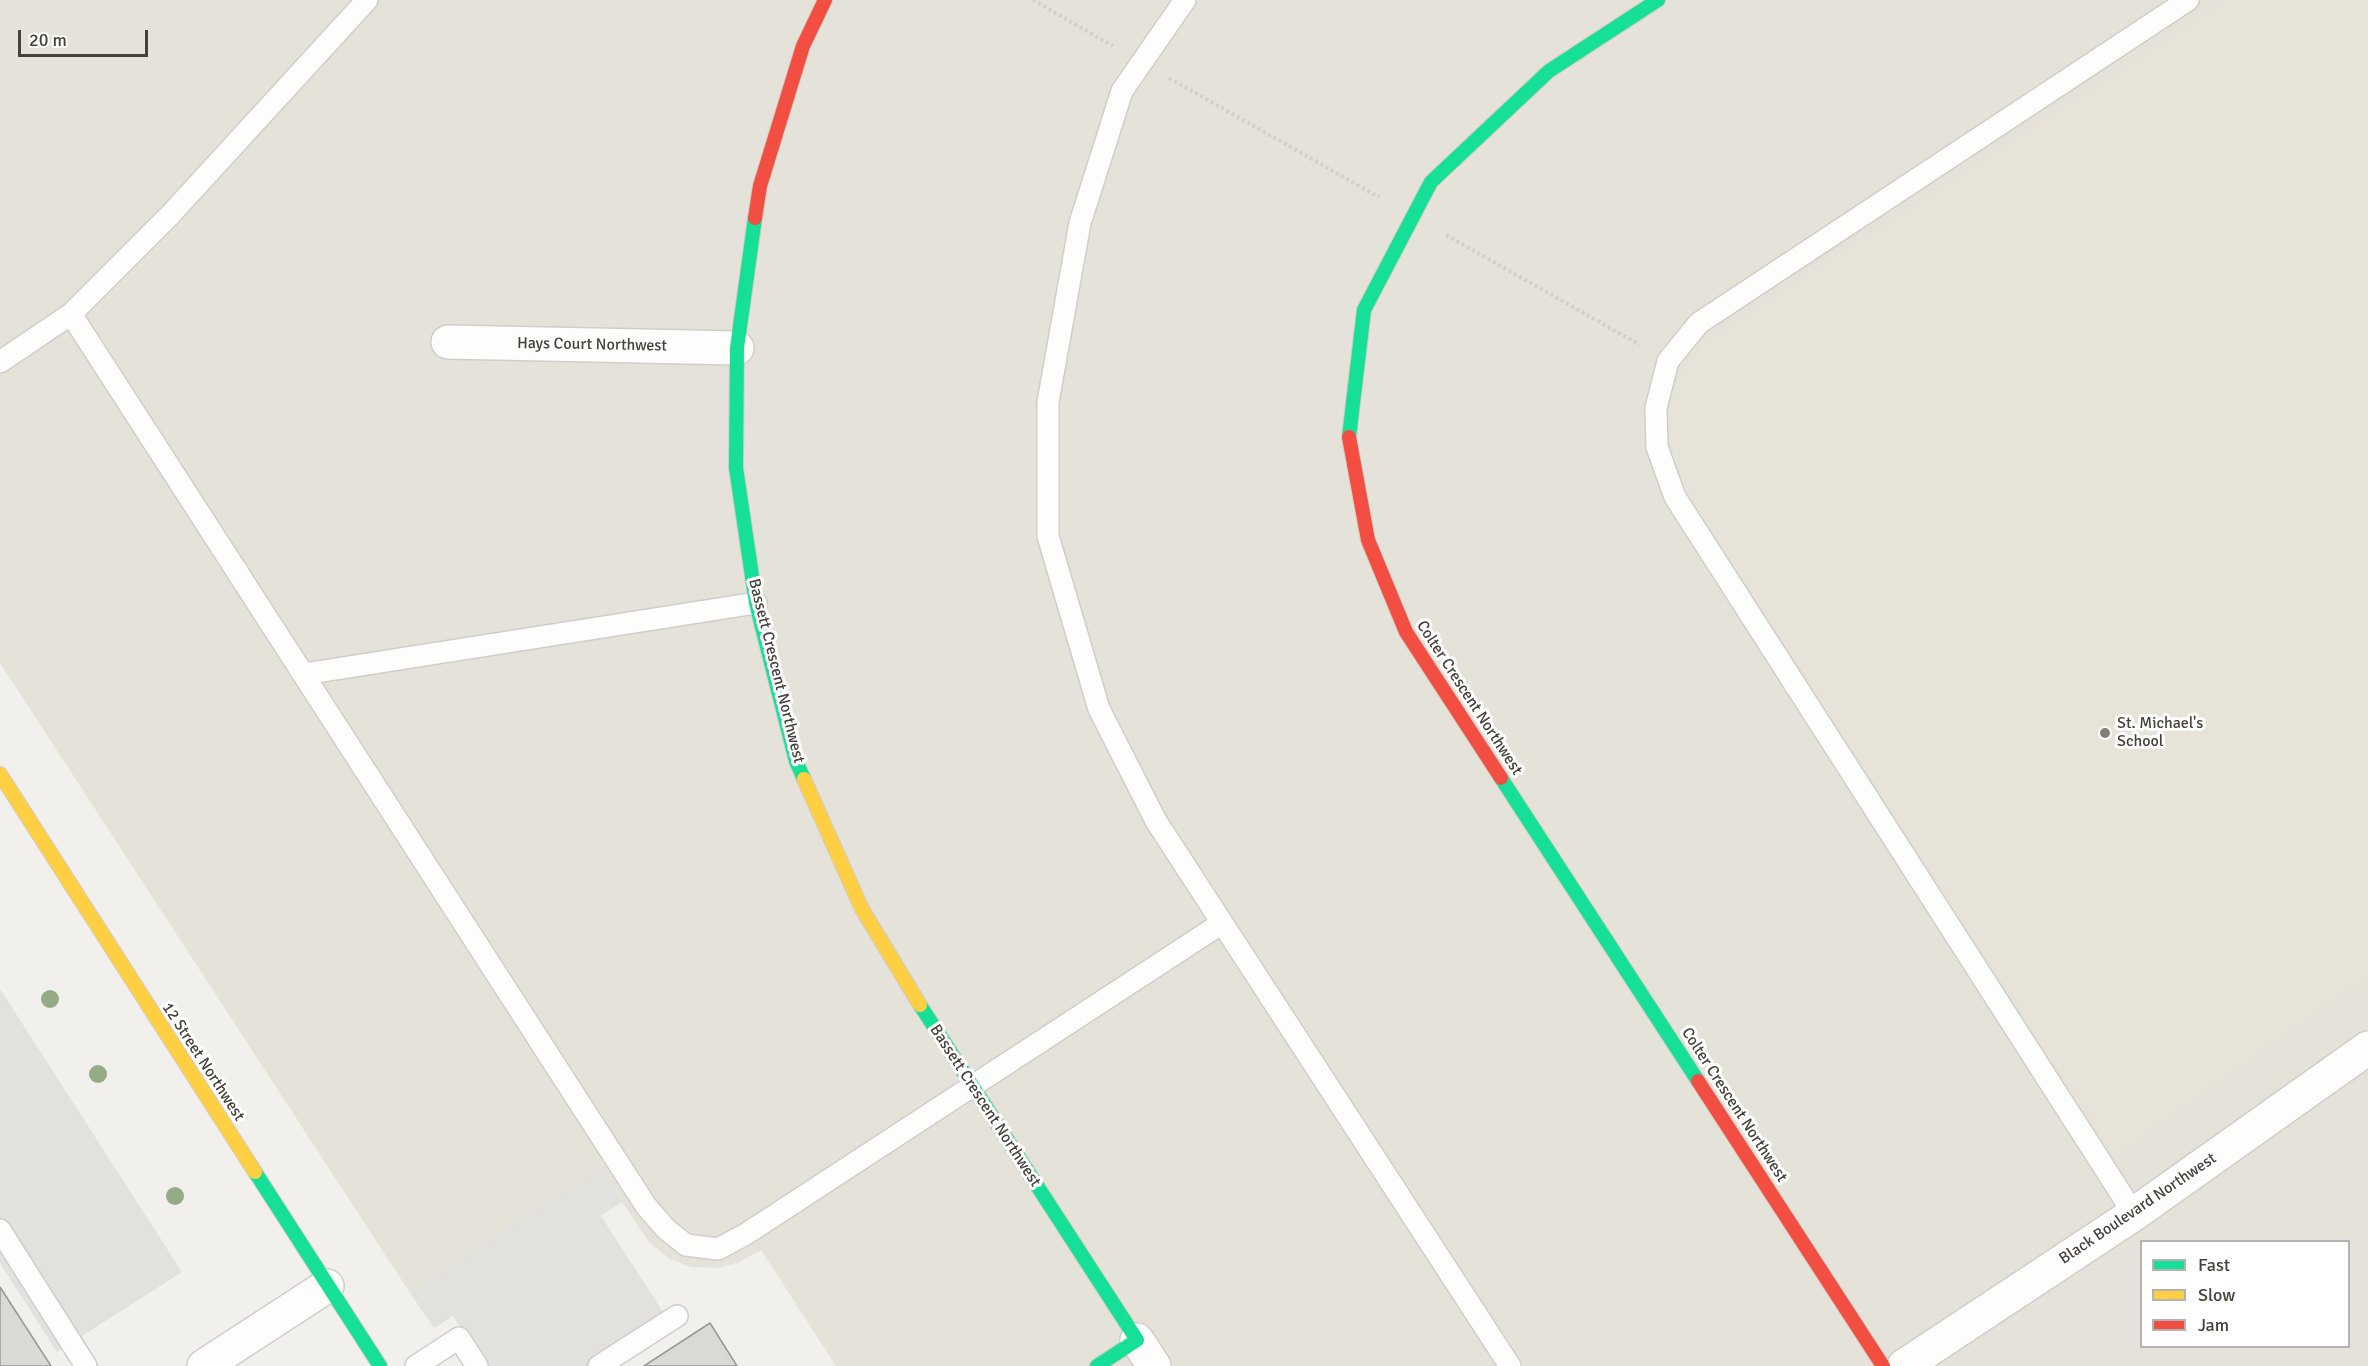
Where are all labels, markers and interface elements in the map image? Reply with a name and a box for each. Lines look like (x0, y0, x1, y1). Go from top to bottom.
scale bar (21, 18, 152, 56)
text: 20 m (29, 29, 67, 51)
street label: Hays Court Northwest (517, 334, 667, 356)
street label: Bassett Crescent Northwest (744, 577, 808, 765)
street label: Colter Crescent Northwest (1412, 617, 1526, 779)
place label: St. Michael's School (2117, 714, 2203, 752)
marker: St. Michael's School (2098, 726, 2112, 740)
street label: 12 Street Northwest (158, 999, 248, 1125)
street label: Bassett Crescent Northwest (925, 1021, 1045, 1191)
street label: Colter Crescent Northwest (1677, 1024, 1791, 1186)
street label: Black Boulevard Northwest (2056, 1149, 2220, 1269)
legend (2140, 1240, 2350, 1348)
text: Fast (2198, 1254, 2230, 1276)
text: Slow (2198, 1284, 2235, 1306)
text: Jam (2198, 1314, 2229, 1336)

